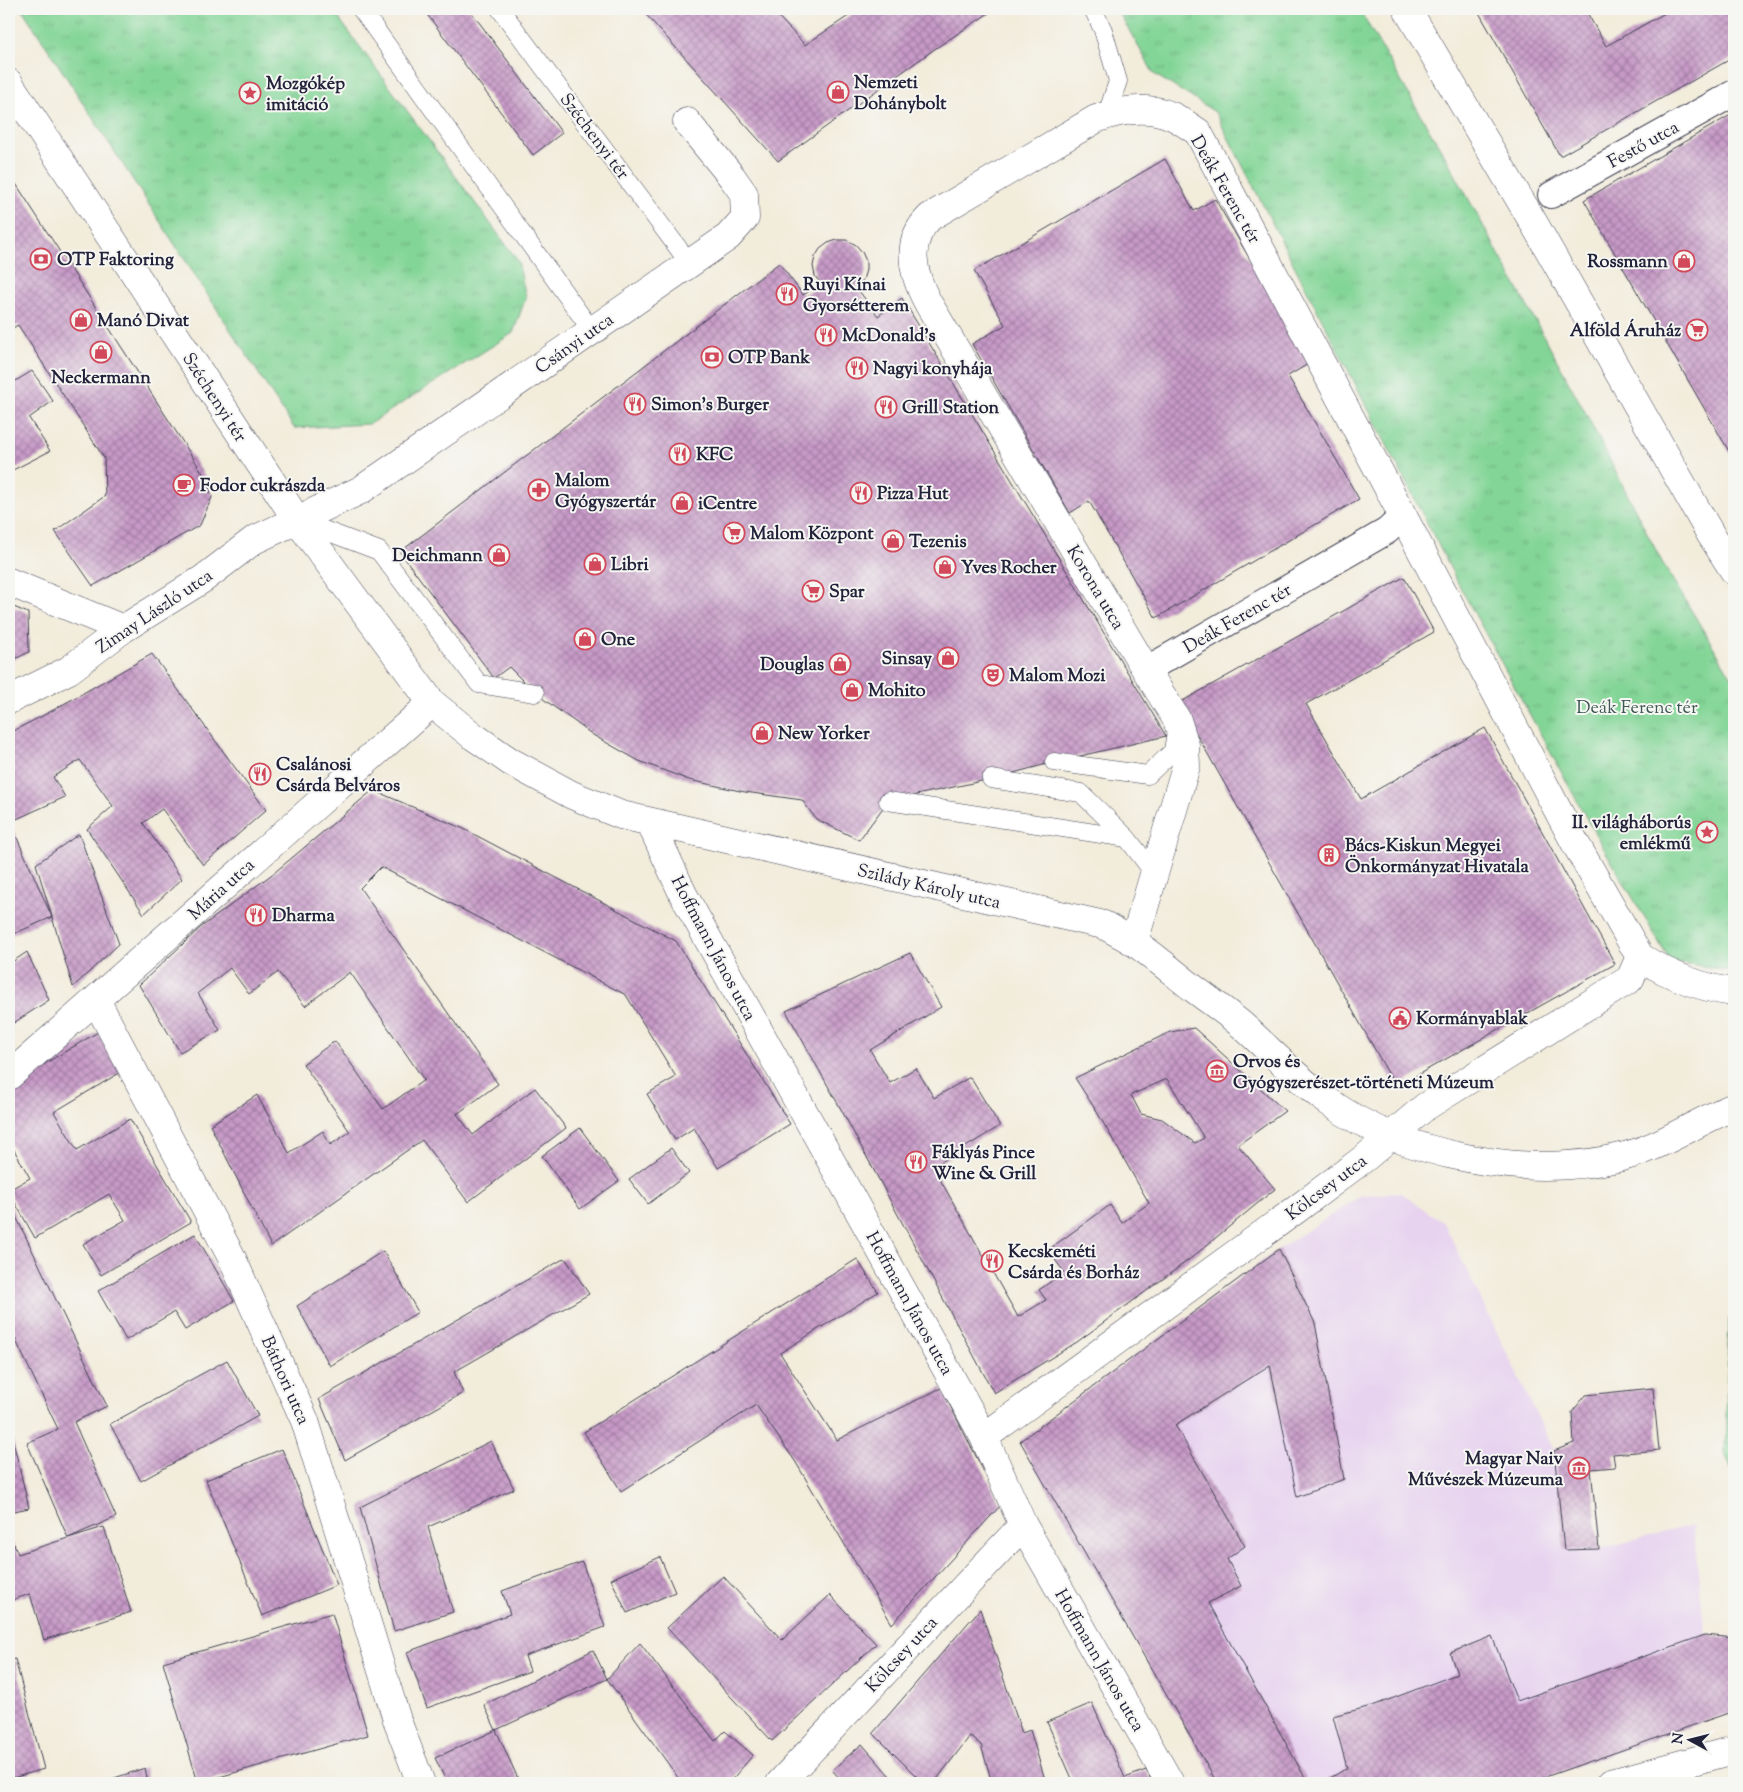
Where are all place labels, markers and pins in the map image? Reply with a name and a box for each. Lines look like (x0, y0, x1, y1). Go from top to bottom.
place label: Nemzeti Dohánybolt (854, 71, 947, 118)
place label: Mozgókép imitáció (266, 72, 345, 119)
shop icon: Nemzeti Dohánybolt (826, 80, 850, 104)
place icon: Mozgókép imitáció (238, 81, 262, 105)
bank icon: OTP Faktoring (29, 247, 53, 271)
place label: OTP Faktoring (57, 248, 174, 274)
shop icon: Rossmann (1672, 249, 1696, 273)
place label: Rossmann (1587, 250, 1668, 276)
place label: Ruyi Kínai Gyorsétterem (803, 273, 909, 320)
restaurant icon: Ruyi Kínai Gyorsétterem (775, 282, 799, 306)
shop icon: Manó Divat (69, 308, 93, 332)
place label: Manó Divat (97, 309, 190, 335)
place label: Alföld Áruház (1570, 318, 1681, 345)
supermarket icon: Alföld Áruház (1685, 318, 1709, 342)
restaurant icon: McDonald's (814, 323, 838, 347)
place label: McDonald's (842, 324, 936, 350)
shop icon: Neckermann (89, 340, 113, 364)
bank icon: OTP Bank (700, 345, 724, 369)
place label: OTP Bank (728, 346, 810, 372)
restaurant icon: Nagyi konyhája (845, 356, 869, 380)
place label: Nagyi konyhája (873, 357, 993, 383)
place label: Neckermann (51, 366, 151, 392)
restaurant icon: Simon's Burger (623, 392, 647, 416)
place label: Simon's Burger (651, 393, 769, 419)
restaurant icon: Grill Station (874, 395, 898, 419)
place label: Grill Station (902, 396, 999, 422)
restaurant icon: KFC (668, 442, 692, 466)
place label: KFC (696, 443, 734, 469)
place label: Malom Gyógyszertár (555, 469, 656, 516)
cafe icon: Fodor cukrászda (172, 473, 196, 497)
place label: Fodor cukrászda (200, 474, 326, 500)
pharmacy icon: Malom Gyógyszertár (527, 478, 551, 502)
restaurant icon: Pizza Hut (849, 481, 873, 505)
place label: Pizza Hut (877, 482, 949, 508)
shop icon: iCentre (670, 491, 694, 515)
place label: iCentre (698, 492, 758, 518)
supermarket icon: Malom Központ (722, 521, 746, 545)
place label: Malom Központ (750, 522, 874, 548)
shop icon: Tezenis (881, 529, 905, 553)
place label: Tezenis (909, 530, 966, 556)
shop icon: Deichmann (487, 543, 511, 567)
place label: Deichmann (392, 544, 483, 570)
shop icon: Libri (583, 552, 607, 576)
place label: Libri (611, 553, 649, 579)
shop icon: Yves Rocher (933, 555, 957, 579)
place label: Yves Rocher (961, 556, 1057, 582)
supermarket icon: Spar (801, 579, 825, 603)
place label: Spar (829, 580, 865, 606)
shop icon: One (573, 627, 597, 651)
place label: One (601, 628, 636, 654)
shop icon: Sinsay (936, 646, 960, 670)
place label: Sinsay (881, 647, 932, 673)
shop icon: Douglas (828, 652, 852, 676)
place label: Douglas (760, 653, 824, 679)
theatre icon: Malom Mozi (981, 663, 1005, 687)
place label: Malom Mozi (1009, 664, 1106, 690)
shop icon: Mohito (840, 678, 864, 702)
place label: Mohito (868, 679, 926, 705)
shop icon: New Yorker (750, 721, 774, 745)
place label: New Yorker (778, 722, 870, 748)
place label: Csalánosi Csárda Belváros (276, 753, 400, 800)
restaurant icon: Csalánosi Csárda Belváros (248, 762, 272, 786)
place label: II. világháborús emlékmű (1572, 811, 1692, 858)
place icon: II. világháborús emlékmű (1695, 820, 1719, 844)
place label: Bács-Kiskun Megyei Önkormányzat Hivatala (1345, 834, 1529, 881)
building icon: Bács-Kiskun Megyei Önkormányzat Hivatala (1317, 843, 1341, 867)
restaurant icon: Dharma (244, 903, 268, 927)
place label: Dharma (272, 904, 336, 930)
public building icon: Kormányablak (1388, 1006, 1412, 1030)
place label: Kormányablak (1416, 1007, 1528, 1033)
place label: Orvos és Gyógyszerészet-történeti Múzeum (1233, 1050, 1494, 1097)
museum icon: Orvos és Gyógyszerészet-történeti Múzeum (1205, 1059, 1229, 1083)
place label: Fáklyás Pince Wine & Grill (932, 1141, 1037, 1188)
restaurant icon: Fáklyás Pince Wine & Grill (904, 1150, 928, 1174)
place label: Kecskeméti Csárda és Borház (1008, 1240, 1139, 1287)
restaurant icon: Kecskeméti Csárda és Borház (980, 1249, 1004, 1273)
place label: Magyar Naiv Művészek Múzeuma (1408, 1447, 1564, 1494)
museum icon: Magyar Naiv Művészek Múzeuma (1567, 1456, 1591, 1480)

